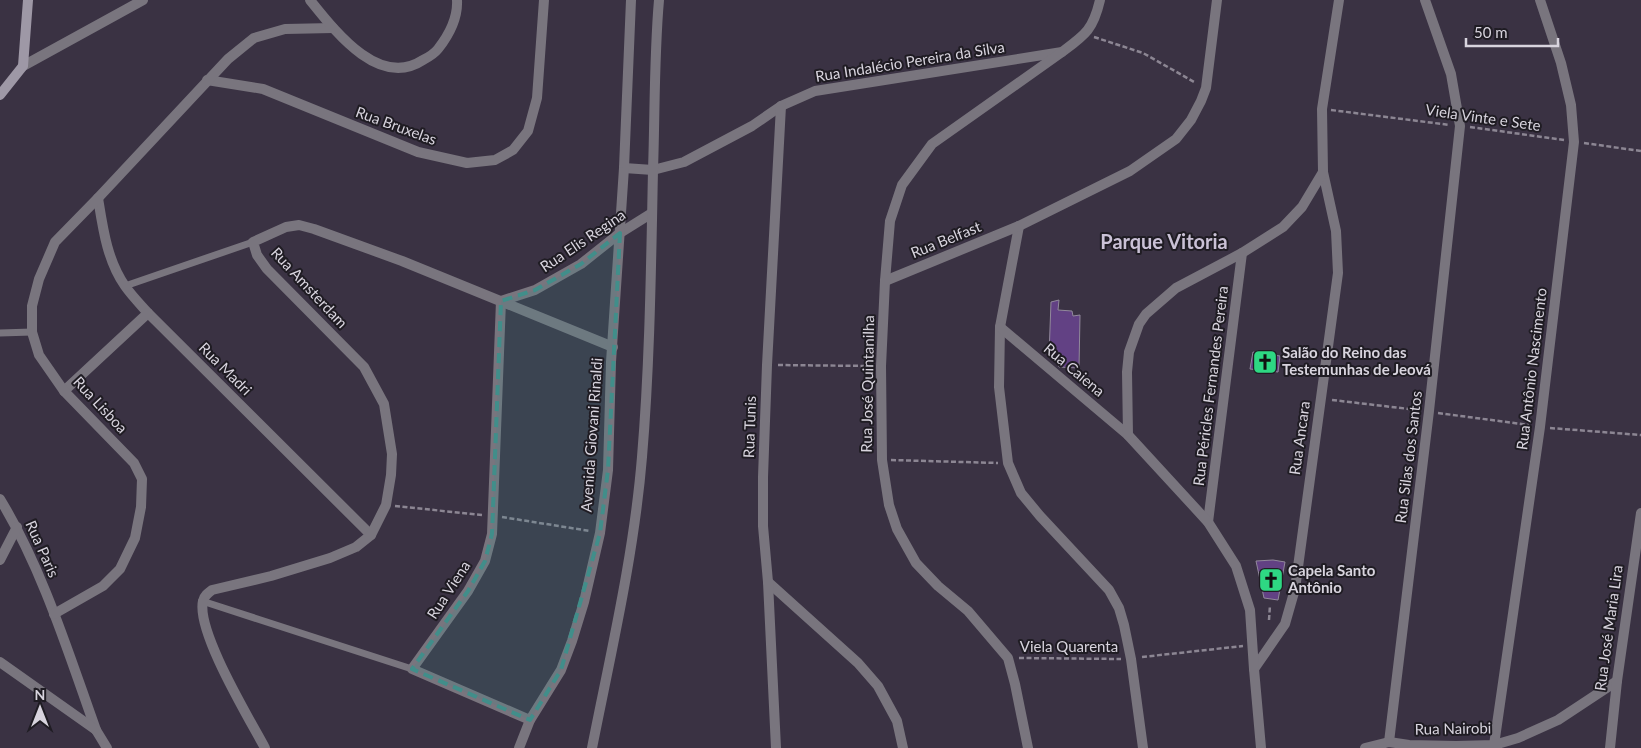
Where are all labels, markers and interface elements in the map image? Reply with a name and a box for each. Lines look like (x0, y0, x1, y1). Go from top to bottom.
scale bar (1466, 15, 1558, 47)
text: 50 m (1474, 23, 1508, 41)
street label: Rua Indalécio Pereira da Silva (814, 37, 1006, 85)
street label: Viela Vinte e Sete (1424, 100, 1542, 134)
street label: Rua Bruxelas (353, 102, 439, 148)
street label: Rua Elis Regina (536, 205, 628, 275)
street label: Rua Belfast (908, 217, 984, 261)
district label: Parque Vitoria (1100, 229, 1228, 253)
street label: Rua Amsterdam (268, 243, 352, 331)
street label: Rua Péricles Fernandes Pereira (1189, 285, 1231, 487)
street label: Rua Antônio Nascimento (1512, 287, 1550, 451)
street label: Rua José Quintanilha (857, 315, 877, 453)
street label: Rua Madri (196, 338, 256, 398)
street label: Rua Caiena (1041, 339, 1109, 400)
place label: Salão do Reino das Testemunhas de Jeová (1282, 343, 1431, 378)
church icon: Salão do Reino das Testemunhas de Jeová (1252, 349, 1278, 375)
street label: Avenida Giovani Rinaldi (577, 357, 605, 513)
street label: Rua Lisboa (70, 372, 131, 436)
street label: Rua Silas dos Santos (1391, 390, 1425, 524)
street label: Rua Tunis (739, 395, 759, 458)
street label: Rua Ancara (1285, 400, 1313, 476)
street label: Rua Paris (22, 517, 63, 580)
street label: Rua Viena (423, 557, 474, 622)
place label: Capela Santo Antônio (1287, 561, 1376, 596)
street label: Rua José Maria Lira (1590, 564, 1626, 692)
church icon: Capela Santo Antônio (1258, 567, 1284, 593)
street label: Viela Quarenta (1020, 637, 1118, 655)
north arrow (15, 683, 65, 733)
text: N (35, 686, 45, 703)
street label: Rua Nairobi (1414, 718, 1491, 738)

